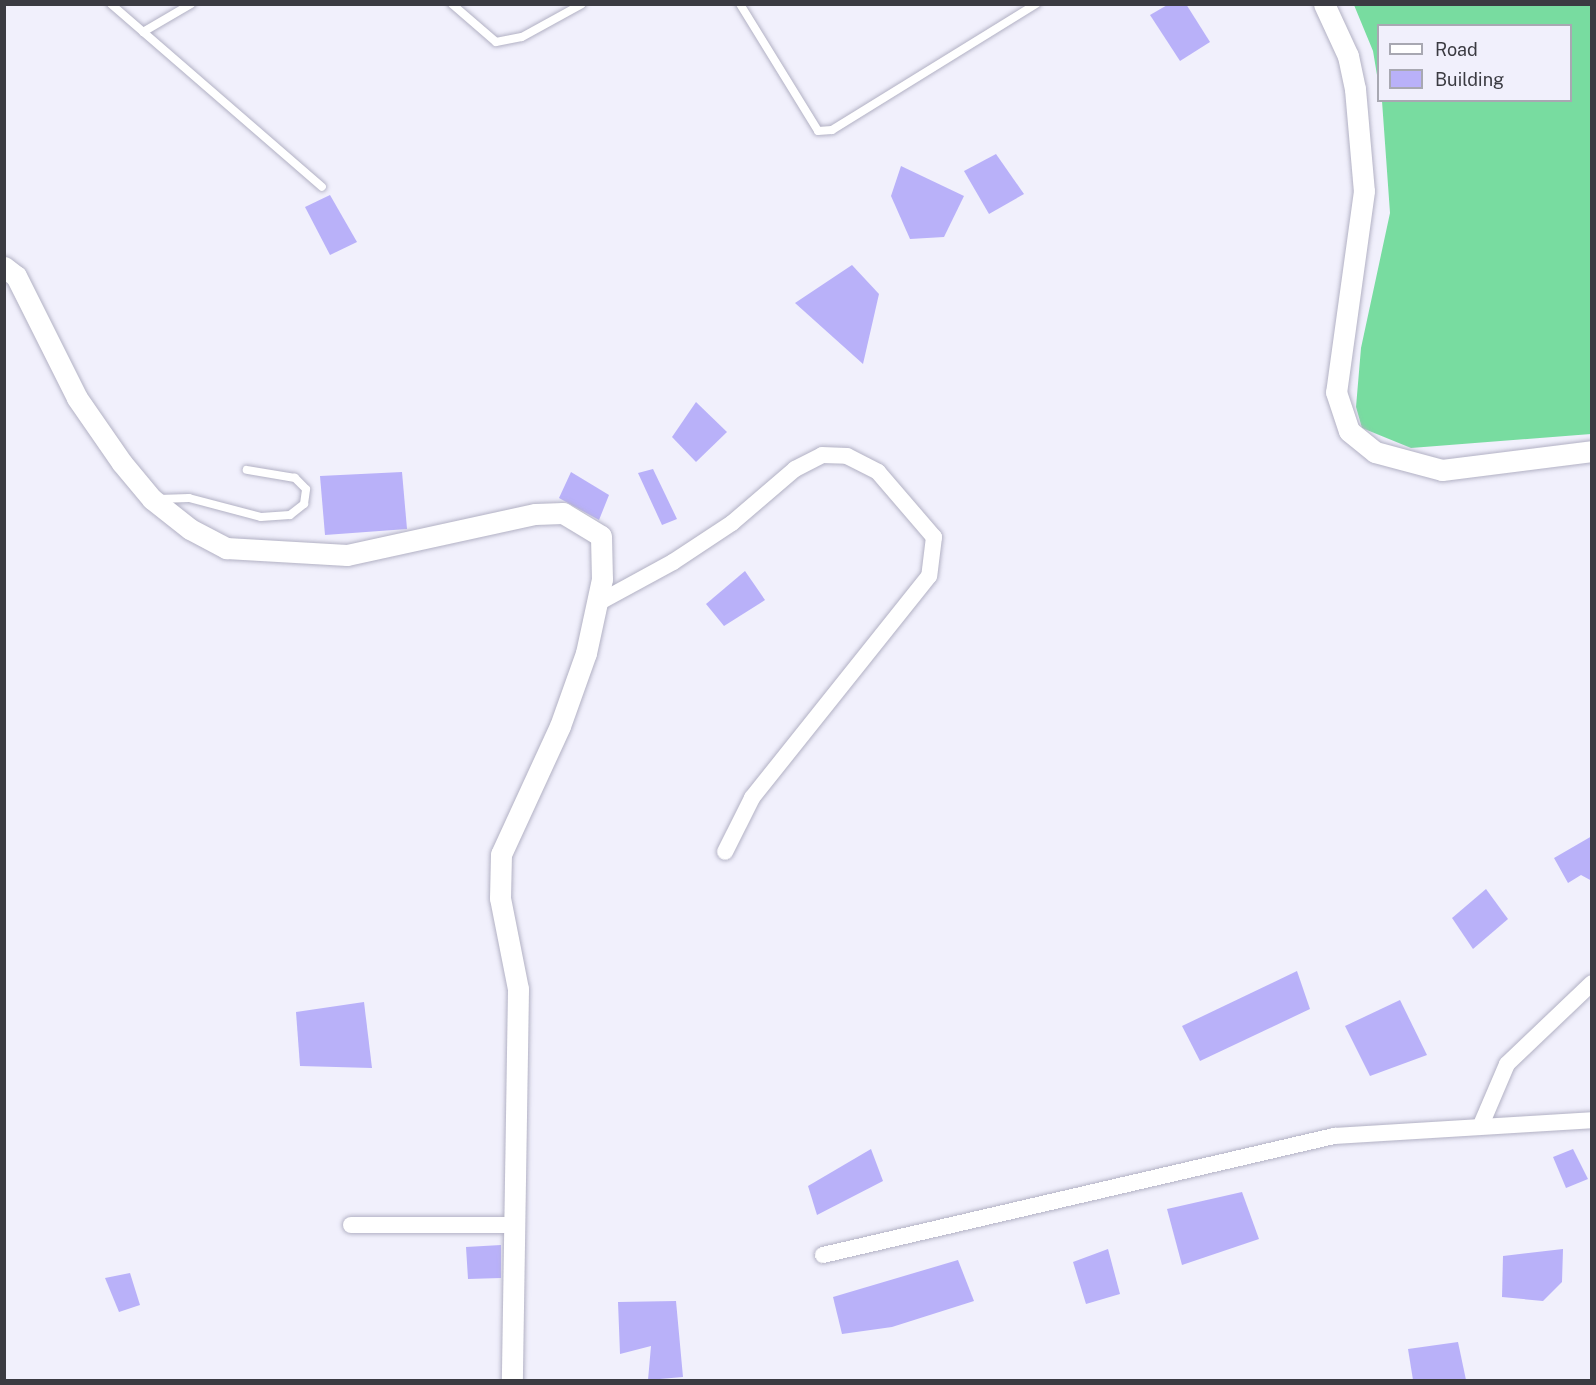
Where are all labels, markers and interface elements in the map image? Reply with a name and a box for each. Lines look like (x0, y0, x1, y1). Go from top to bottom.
legend (1377, 24, 1572, 102)
text: Road (1435, 39, 1478, 60)
text: Building (1435, 69, 1504, 90)

